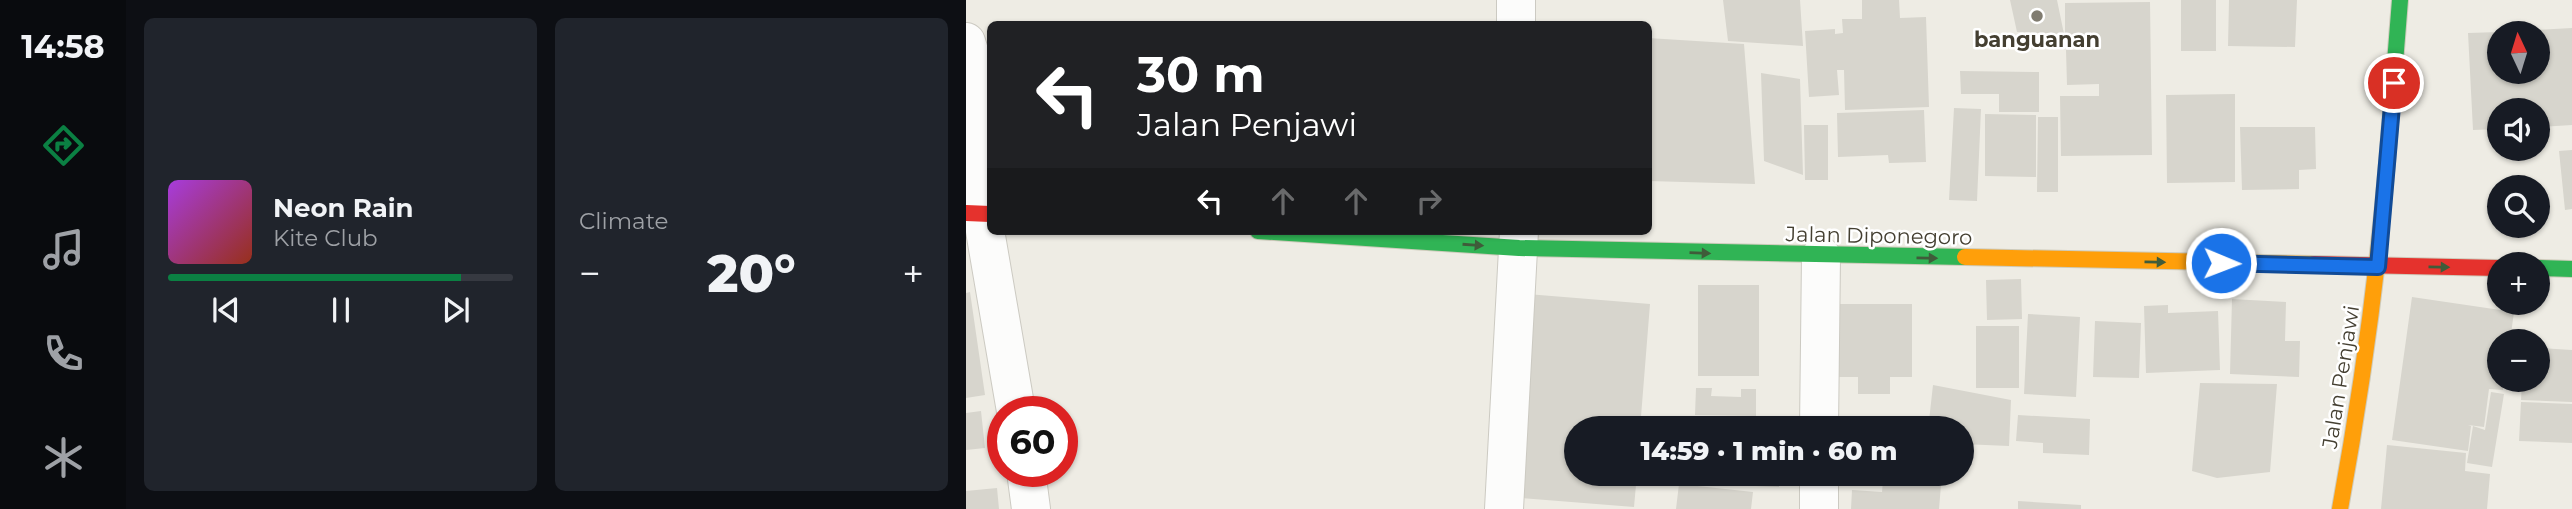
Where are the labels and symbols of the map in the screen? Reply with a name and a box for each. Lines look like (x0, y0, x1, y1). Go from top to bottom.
marker: banguanan (2029, 8, 2045, 24)
north arrow (2487, 21, 2550, 84)
place label: banguanan (1974, 27, 2100, 52)
pin (2364, 53, 2424, 113)
street label: Jalan Diponegoro (1784, 221, 1973, 250)
position arrow (2184, 226, 2258, 300)
one-way arrow (1462, 240, 1484, 251)
one-way arrow (1689, 247, 1711, 258)
one-way arrow (1917, 252, 1939, 264)
one-way arrow (2144, 256, 2166, 268)
one-way arrow (2428, 261, 2450, 273)
street label: Jalan Penjawi (2317, 304, 2364, 451)
speed limit sign: 60 (987, 396, 1078, 487)

